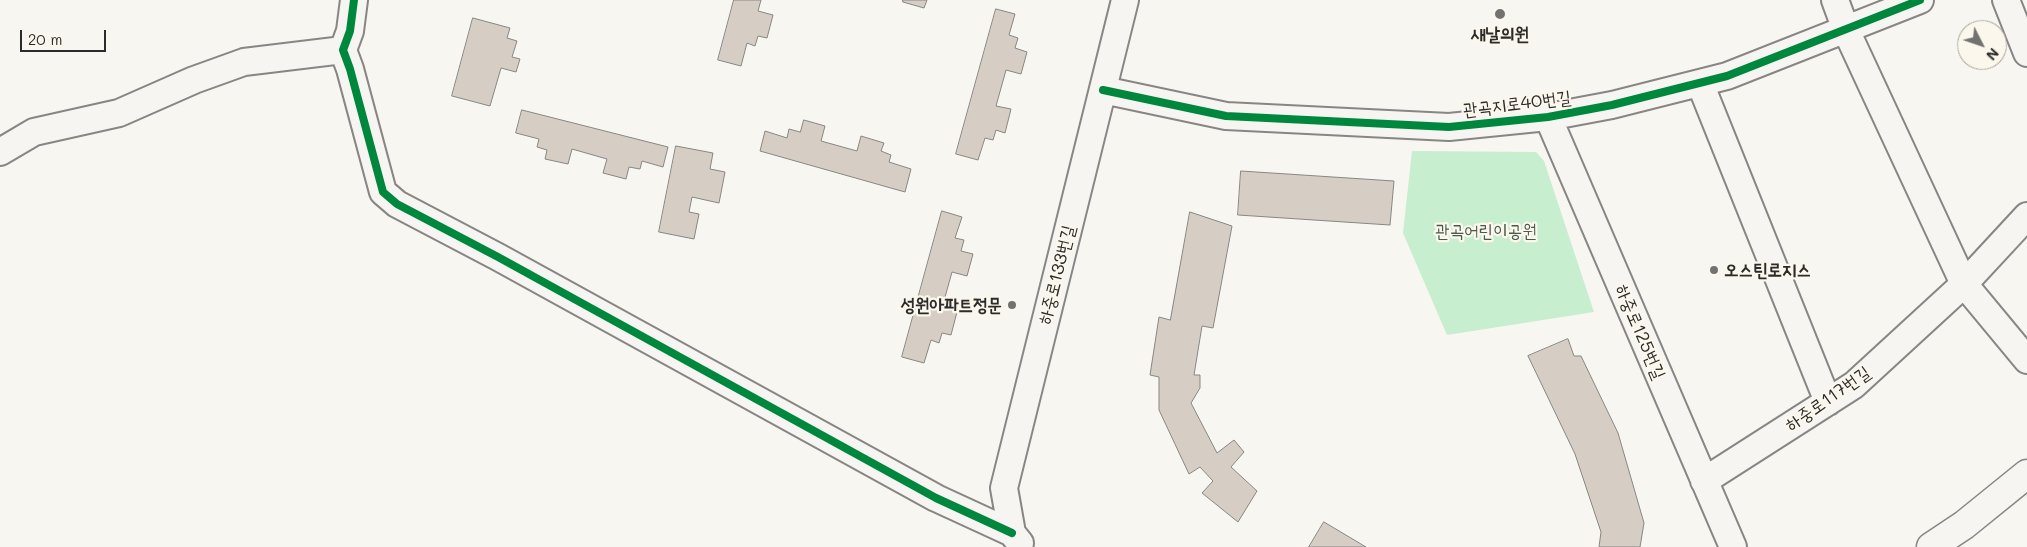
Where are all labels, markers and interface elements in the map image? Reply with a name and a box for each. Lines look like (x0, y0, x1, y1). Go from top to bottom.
marker: 새날의원 (1493, 7, 1507, 21)
scale bar (22, 20, 109, 52)
north arrow (1957, 20, 2007, 70)
place label: 새날의원 (1471, 23, 1529, 45)
text: 20 m (28, 29, 62, 49)
text: N (1982, 44, 2004, 65)
street label: 관곡지로40번길 (1462, 87, 1572, 121)
park label: 관곡어린이공원 (1435, 220, 1537, 242)
street label: 하중로133번길 (1034, 223, 1080, 327)
place label: 오스틴로지스 (1724, 259, 1811, 281)
marker: 오스틴로지스 (1708, 264, 1720, 276)
street label: 하중로125번길 (1610, 281, 1670, 383)
place label: 성원아파트정문 (901, 294, 1002, 316)
marker: 성원아파트정문 (1006, 299, 1018, 311)
street label: 하중로117번길 (1781, 362, 1875, 436)

